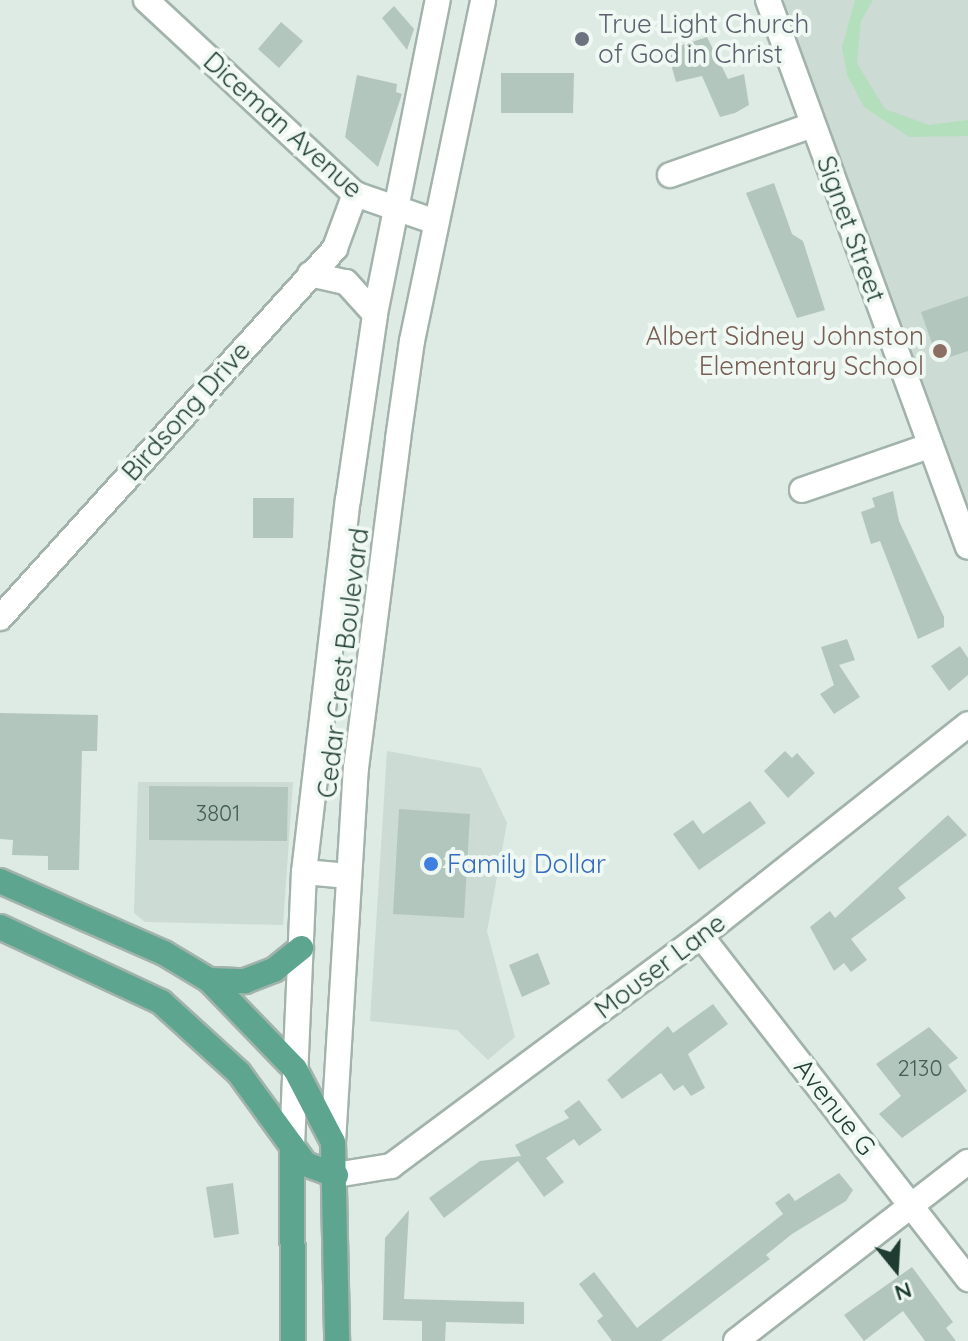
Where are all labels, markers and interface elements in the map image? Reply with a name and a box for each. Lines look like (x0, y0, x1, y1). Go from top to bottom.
place label: True Light Church of God in Christ (598, 8, 809, 70)
marker: True Light Church of God in Christ (573, 30, 591, 48)
street label: Diceman Avenue (197, 46, 369, 204)
street label: Signet Street (810, 152, 892, 306)
place label: Albert Sidney Johnston Elementary School (645, 320, 924, 382)
street label: Birdsong Drive (115, 335, 257, 487)
marker: Albert Sidney Johnston Elementary School (931, 342, 949, 360)
street label: Cedar Crest Boulevard (311, 526, 375, 800)
house number: 3801 (196, 801, 240, 827)
place label: Family Dollar (447, 848, 606, 880)
marker: Family Dollar (422, 855, 440, 873)
street label: Mouser Lane (589, 907, 731, 1025)
street label: Avenue G (788, 1052, 882, 1162)
house number: 2130 (898, 1056, 942, 1082)
north arrow (856, 1229, 936, 1309)
text: N (891, 1276, 915, 1308)

